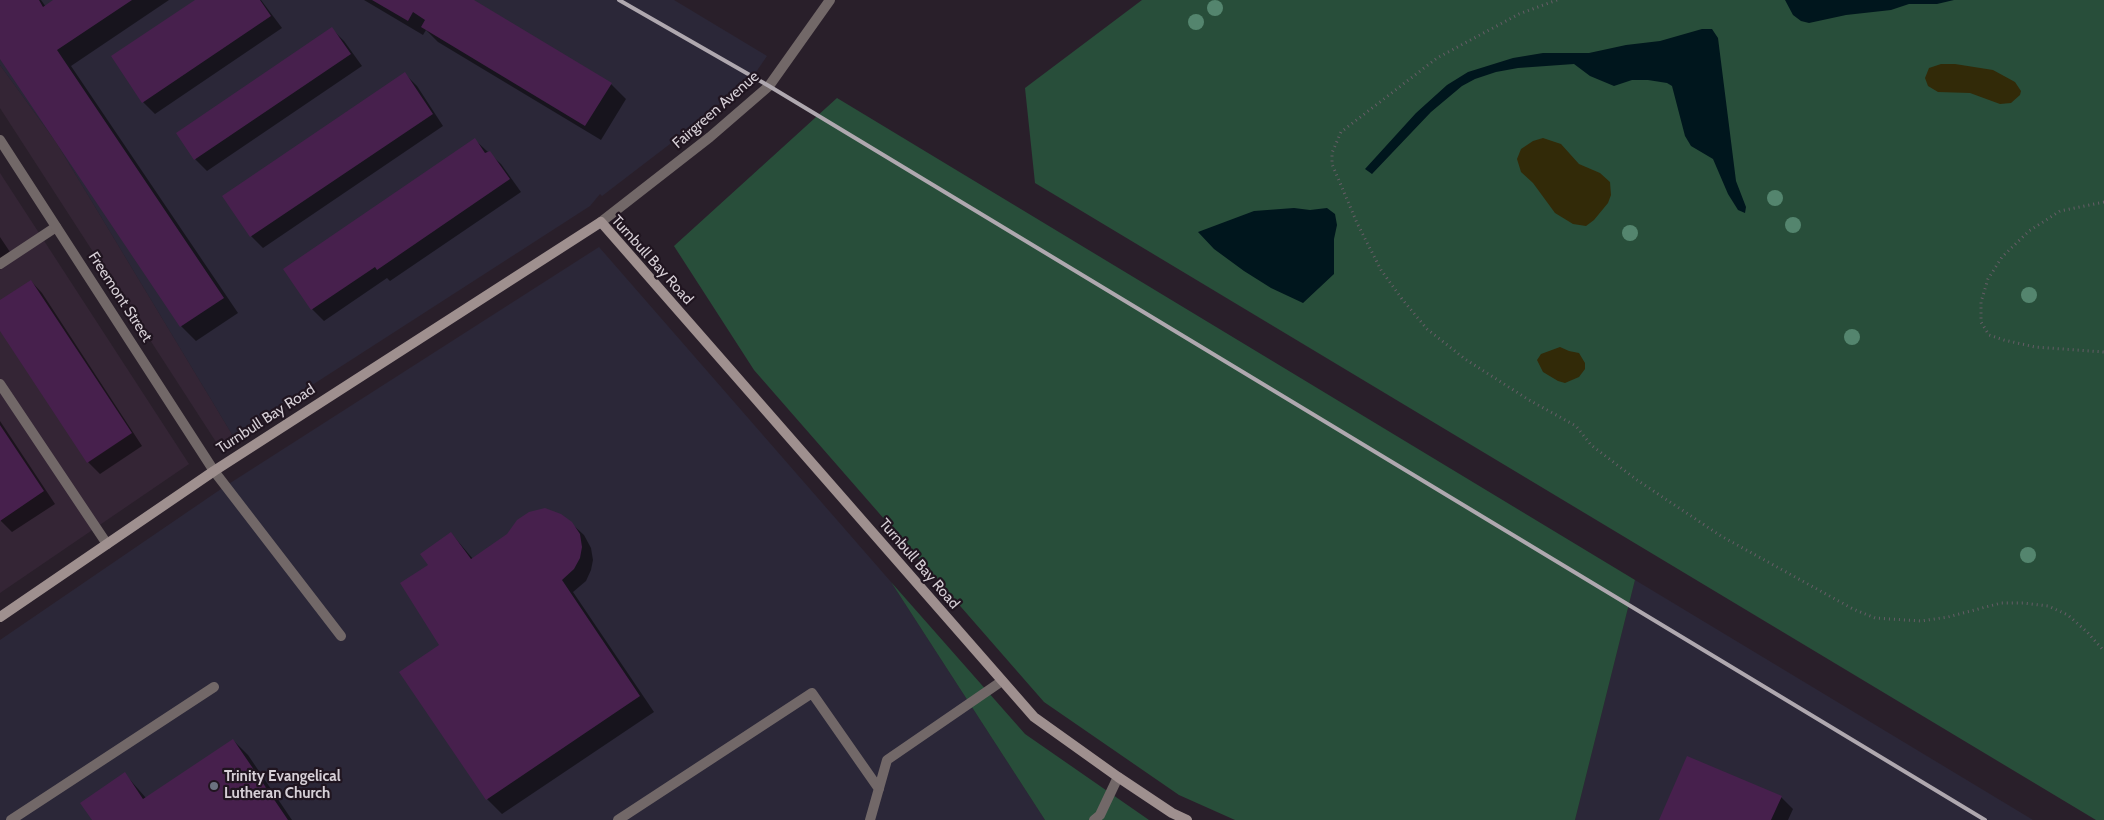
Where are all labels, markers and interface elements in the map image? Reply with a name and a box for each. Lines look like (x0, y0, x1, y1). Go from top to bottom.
street label: Fairgreen Avenue (669, 68, 763, 152)
street label: Turnbull Bay Road (607, 212, 697, 308)
street label: Freemont Street (84, 249, 156, 345)
street label: Turnbull Bay Road (213, 381, 319, 457)
street label: Turnbull Bay Road (875, 515, 963, 613)
place label: Trinity Evangelical Lutheran Church (224, 768, 341, 803)
marker: Trinity Evangelical Lutheran Church (208, 780, 220, 792)

